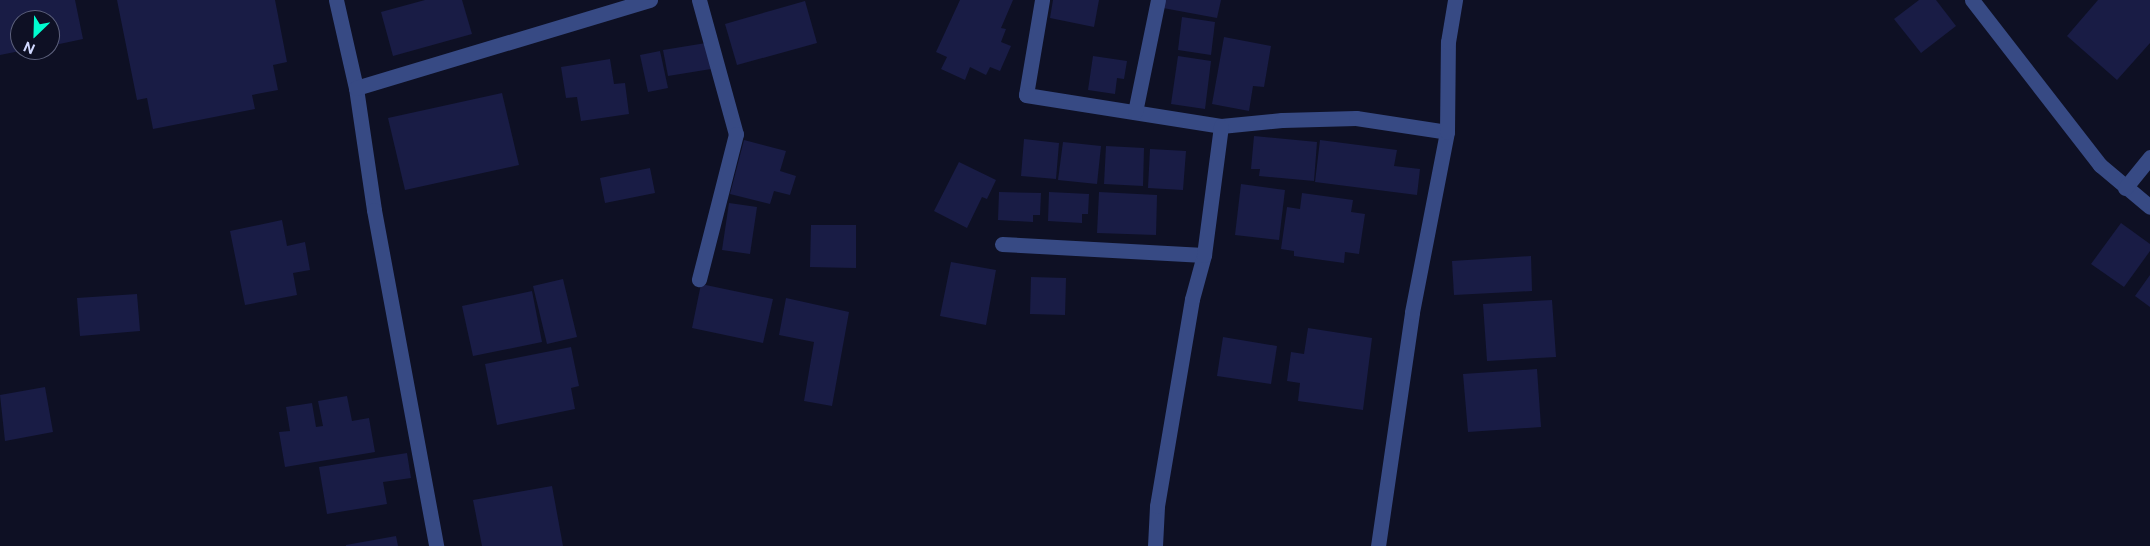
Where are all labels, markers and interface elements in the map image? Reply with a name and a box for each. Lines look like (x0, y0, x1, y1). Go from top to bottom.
north arrow (10, 10, 60, 60)
text: N (21, 38, 38, 57)

